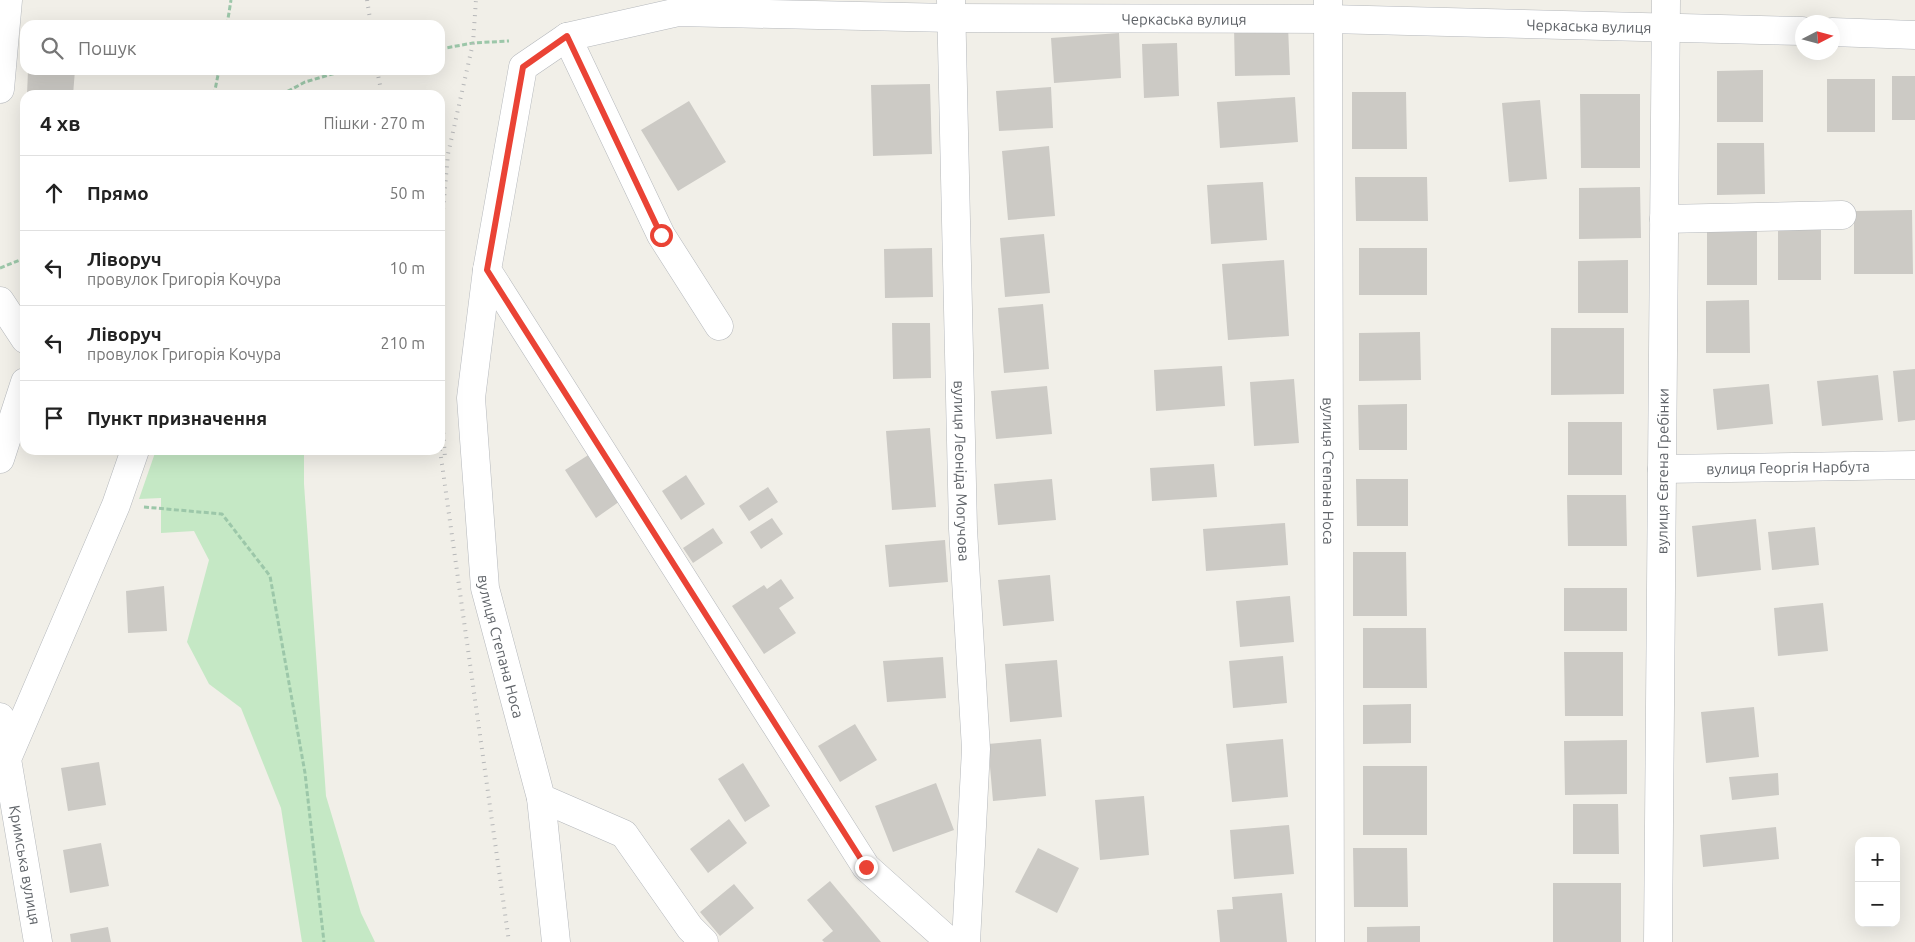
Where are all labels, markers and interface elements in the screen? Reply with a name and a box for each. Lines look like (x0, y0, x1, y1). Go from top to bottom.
street label: Черкаська вулиця (1121, 10, 1247, 27)
north arrow (1795, 15, 1840, 60)
street label: Черкаська вулиця (1526, 16, 1652, 36)
search box (20, 20, 445, 75)
icon: search (38, 34, 66, 62)
text: Пошук (78, 37, 137, 59)
text: 4 хв (40, 111, 81, 135)
text: Пішки · 270 m (324, 114, 425, 132)
icon: ahead (40, 179, 68, 207)
text: Прямо (87, 182, 149, 204)
text: 50 m (389, 184, 425, 202)
route start (650, 224, 673, 247)
text: Ліворуч (87, 248, 161, 270)
icon: left (40, 254, 68, 282)
text: 10 m (389, 259, 425, 277)
text: провулок Григорія Кочура (87, 270, 281, 288)
text: Ліворуч (87, 323, 161, 345)
icon: left (40, 329, 68, 357)
text: 210 m (380, 334, 425, 352)
text: провулок Григорія Кочура (87, 345, 281, 363)
street label: вулиця Леоніда Могучова (951, 380, 973, 562)
street label: вулиця Євгена Гребінки (1653, 388, 1671, 554)
street label: вулиця Степана Носа (1320, 397, 1338, 545)
icon: arrive (40, 404, 68, 432)
text: Пункт призначення (87, 407, 267, 429)
street label: вулиця Георгія Нарбута (1706, 457, 1870, 477)
street label: вулиця Степана Носа (476, 574, 528, 720)
street label: Кримська вулиця (6, 804, 44, 926)
map controls (1855, 837, 1900, 927)
button: + (1855, 837, 1900, 882)
route end (855, 856, 878, 879)
button: − (1855, 882, 1900, 927)

